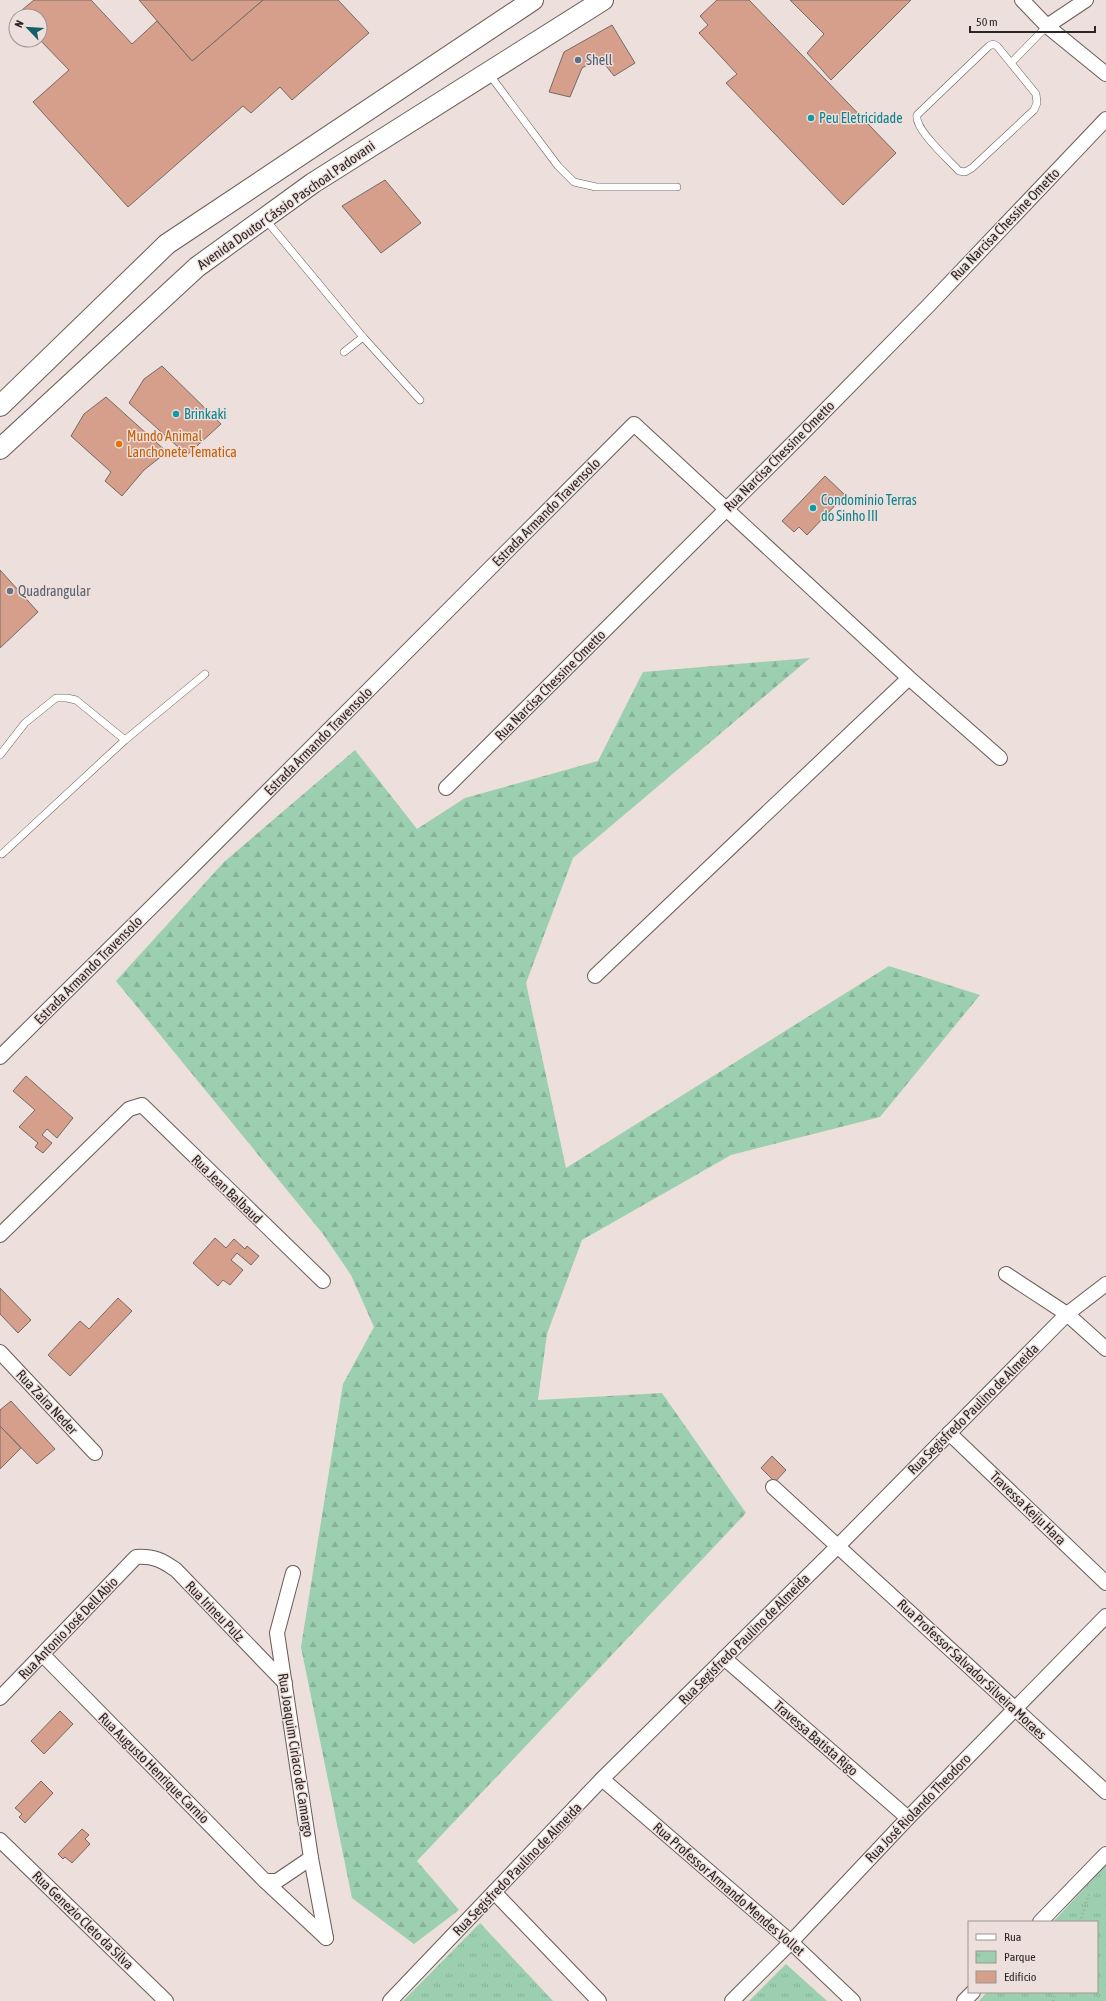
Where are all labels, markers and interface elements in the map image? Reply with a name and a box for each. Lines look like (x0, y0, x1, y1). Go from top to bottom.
north arrow (8, 8, 48, 48)
scale bar (970, 8, 1095, 34)
text: 50 m (976, 15, 998, 29)
text: N (12, 18, 26, 29)
place label: Shell (586, 52, 613, 68)
marker: Shell (573, 55, 583, 65)
place label: Peu Eletricidade (819, 110, 903, 126)
marker: Peu Eletricidade (806, 113, 816, 123)
street label: Avenida Doutor Cássio Paschoal Padovani (194, 137, 378, 273)
street label: Rua Narcisa Chessine Ometto (947, 165, 1063, 283)
street label: Rua Narcisa Chessine Ometto (720, 397, 838, 515)
place label: Brinkaki (184, 406, 226, 422)
marker: Brinkaki (171, 409, 181, 419)
place label: Mundo Animal Lanchonete Tematica (127, 428, 237, 460)
marker: Mundo Animal Lanchonete Tematica (114, 439, 124, 449)
street label: Estrada Armando Travensolo (489, 455, 603, 569)
place label: Condomínio Terras do Sinho III (821, 492, 917, 524)
marker: Condomínio Terras do Sinho III (808, 503, 818, 513)
place label: Quadrangular (18, 583, 91, 599)
marker: Quadrangular (5, 586, 15, 596)
street label: Rua Narcisa Chessine Ometto (491, 626, 609, 744)
street label: Estrada Armando Travensolo (261, 684, 375, 798)
street label: Estrada Armando Travensolo (31, 913, 145, 1027)
street label: Rua Jean Balbaud (188, 1151, 266, 1227)
street label: Rua Segisfredo Paulino de Almeida (904, 1340, 1042, 1478)
street label: Rua Zaira Neder (13, 1366, 81, 1438)
street label: Travessa Keiju Hara (987, 1468, 1069, 1548)
street label: Rua Segisfredo Paulino de Almeida (675, 1570, 813, 1708)
street label: Rua Antonio José Dell Abio (15, 1574, 121, 1682)
street label: Rua Irineu Pulz (182, 1578, 248, 1644)
street label: Rua Professor Salvador Silveira Moraes (894, 1596, 1050, 1742)
street label: Rua Joaquim Ciriaco de Camargo (275, 1672, 317, 1838)
street label: Travessa Batista Rigo (771, 1697, 861, 1779)
street label: Rua Augusto Henrique Carnio (95, 1709, 213, 1827)
street label: Rua José Riolando Theodoro (862, 1750, 974, 1866)
street label: Rua Segisfredo Paulino de Almeida (449, 1799, 585, 1939)
street label: Rua Professor Armando Mendes Vollet (650, 1819, 808, 1959)
street label: Rua Genezio Cleto da Silva (29, 1868, 137, 1972)
legend (968, 1921, 1098, 1993)
text: Rua (1004, 1930, 1021, 1944)
text: Parque (1004, 1950, 1036, 1964)
text: Edifício (1004, 1970, 1037, 1984)

